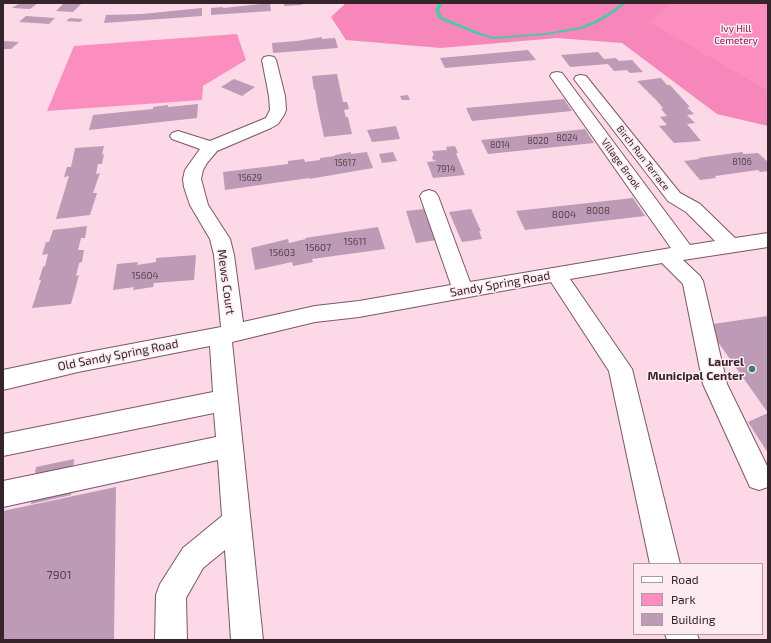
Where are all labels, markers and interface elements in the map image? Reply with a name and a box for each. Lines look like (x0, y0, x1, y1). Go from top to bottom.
park label: Ivy Hill Cemetery (714, 23, 758, 46)
street label: Birch Run Terrace (614, 123, 672, 193)
house number: 8024 (556, 133, 578, 143)
house number: 8020 (527, 136, 549, 146)
street label: Village Brook (599, 136, 643, 192)
house number: 8014 (490, 140, 510, 150)
house number: 8106 (732, 157, 752, 167)
house number: 15617 (334, 158, 356, 168)
house number: 7914 (437, 164, 455, 174)
house number: 15629 (238, 173, 262, 183)
house number: 8008 (586, 205, 610, 217)
house number: 8004 (552, 209, 576, 221)
house number: 15611 (343, 236, 367, 248)
house number: 15607 (305, 242, 331, 254)
house number: 15603 (269, 247, 295, 259)
street label: Mews Court (214, 249, 238, 315)
street label: Sandy Spring Road (449, 268, 551, 300)
house number: 15604 (131, 270, 159, 282)
street label: Old Sandy Spring Road (56, 336, 180, 374)
place label: Laurel Municipal Center (648, 355, 744, 383)
marker: Laurel Municipal Center (747, 364, 757, 374)
legend (633, 563, 763, 635)
house number: 7901 (46, 568, 72, 582)
text: Road (671, 572, 699, 586)
text: Park (671, 592, 696, 606)
text: Building (671, 612, 715, 626)

